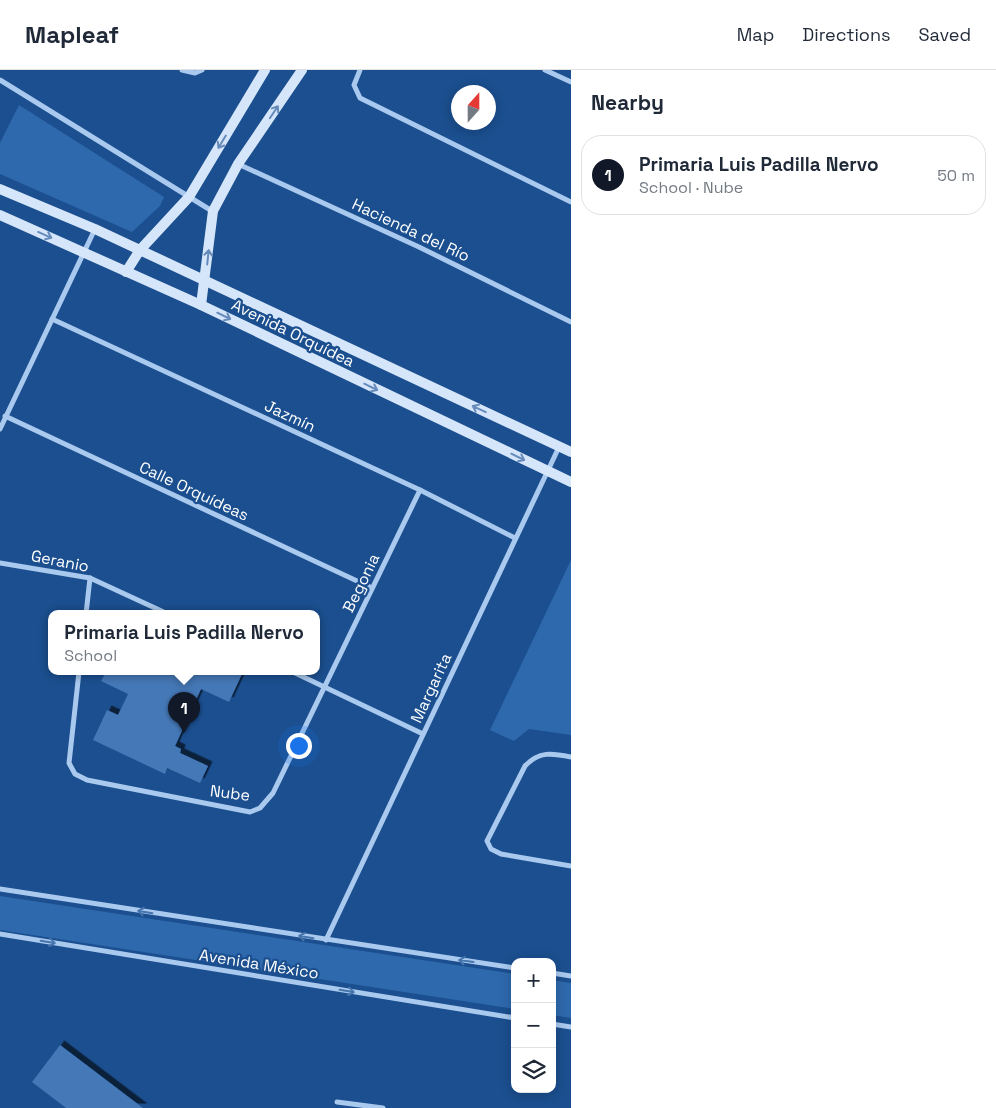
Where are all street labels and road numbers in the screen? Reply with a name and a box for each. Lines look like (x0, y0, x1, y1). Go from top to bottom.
street label: Hacienda del Río (349, 194, 473, 266)
street label: Avenida Orquídea (228, 294, 358, 372)
street label: Jazmín (261, 395, 319, 437)
street label: Calle Orquídeas (136, 456, 252, 526)
street label: Geranio (29, 545, 91, 577)
street label: Begonia (338, 550, 384, 616)
street label: Margarita (406, 650, 456, 726)
street label: Nube (209, 780, 251, 806)
street label: Avenida México (198, 944, 320, 984)

